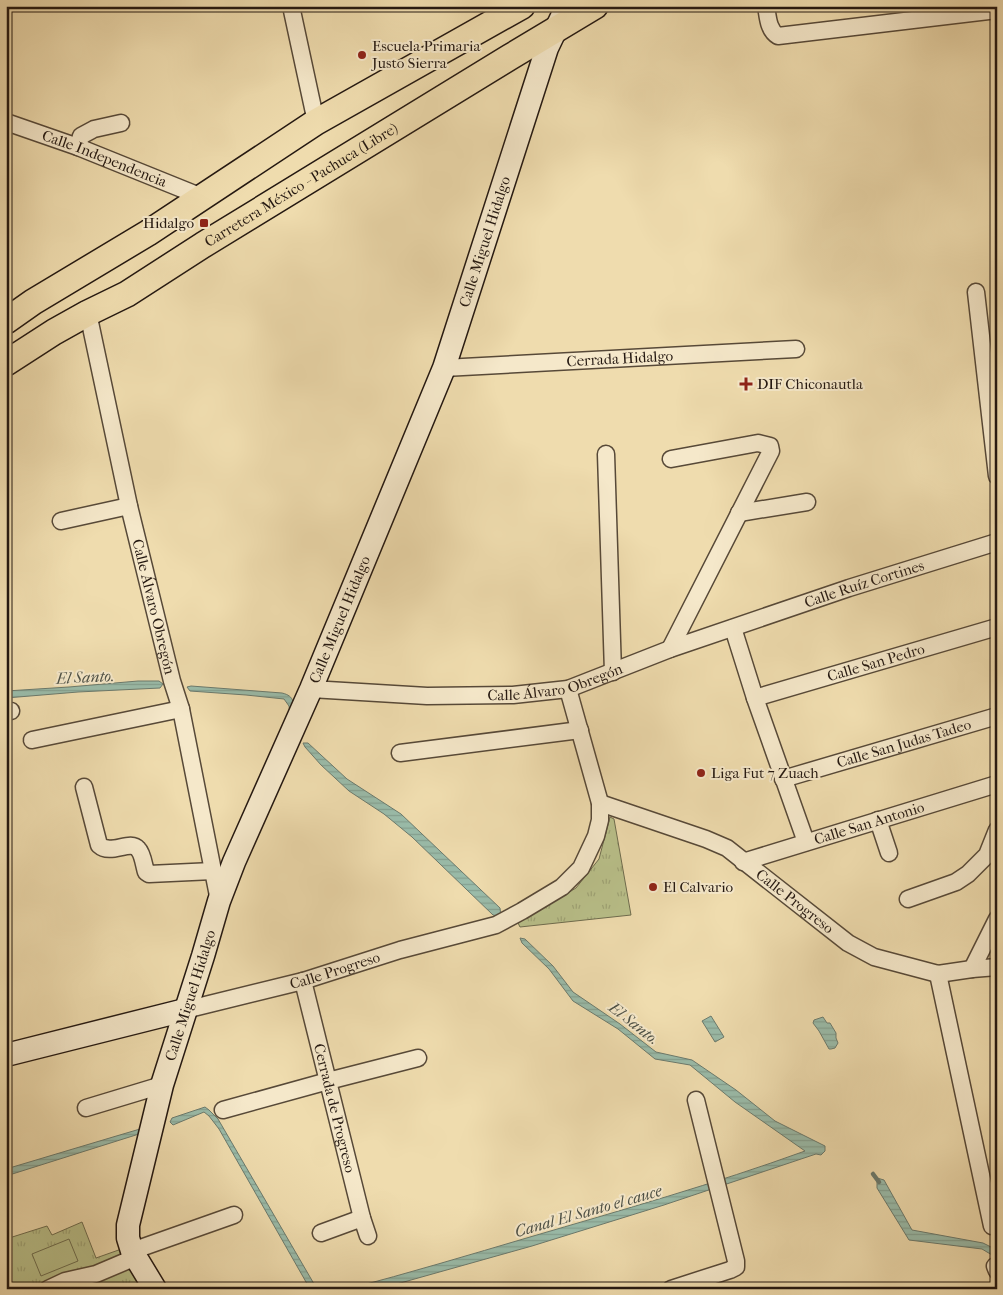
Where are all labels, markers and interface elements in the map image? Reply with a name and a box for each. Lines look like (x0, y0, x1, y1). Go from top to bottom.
place label: Escuela Primaria Justo Sierra (371, 37, 481, 72)
marker: Escuela Primaria Justo Sierra (356, 49, 368, 61)
street label: Carretera México - Pachuca (Libre) (201, 119, 401, 251)
street label: Calle Independencia (40, 126, 170, 191)
street label: Calle Miguel Hidalgo (455, 174, 514, 309)
place label: Hidalgo (143, 214, 194, 232)
marker: Hidalgo (198, 217, 210, 229)
street label: Cerrada Hidalgo (566, 347, 674, 370)
place label: DIF Chiconautla (757, 375, 864, 393)
marker: DIF Chiconautla (739, 377, 753, 391)
street label: Calle Álvaro Obregón (128, 537, 179, 676)
street label: Calle Miguel Hidalgo (305, 553, 374, 686)
street label: Calle Ruíz Cortines (802, 556, 927, 612)
street label: Calle San Pedro (825, 640, 927, 685)
street label: Calle Álvaro Obregón (487, 659, 625, 704)
water label: El Santo. (54, 666, 115, 688)
street label: Calle San Judas Tadeo (835, 715, 974, 772)
place label: Liga Fut 7 Zuach (711, 764, 819, 782)
marker: Liga Fut 7 Zuach (695, 767, 707, 779)
street label: Calle San Antonio (812, 798, 927, 849)
street label: Calle Progreso (752, 865, 838, 938)
place label: El Calvario (663, 878, 734, 896)
marker: El Calvario (647, 881, 659, 893)
street label: Calle Miguel Hidalgo (161, 927, 219, 1063)
street label: Calle Progreso (288, 948, 383, 993)
water label: El Santo. (604, 997, 663, 1048)
street label: Cerrada de Progreso (310, 1042, 359, 1175)
water label: Canal El Santo el cauce (512, 1181, 664, 1241)

